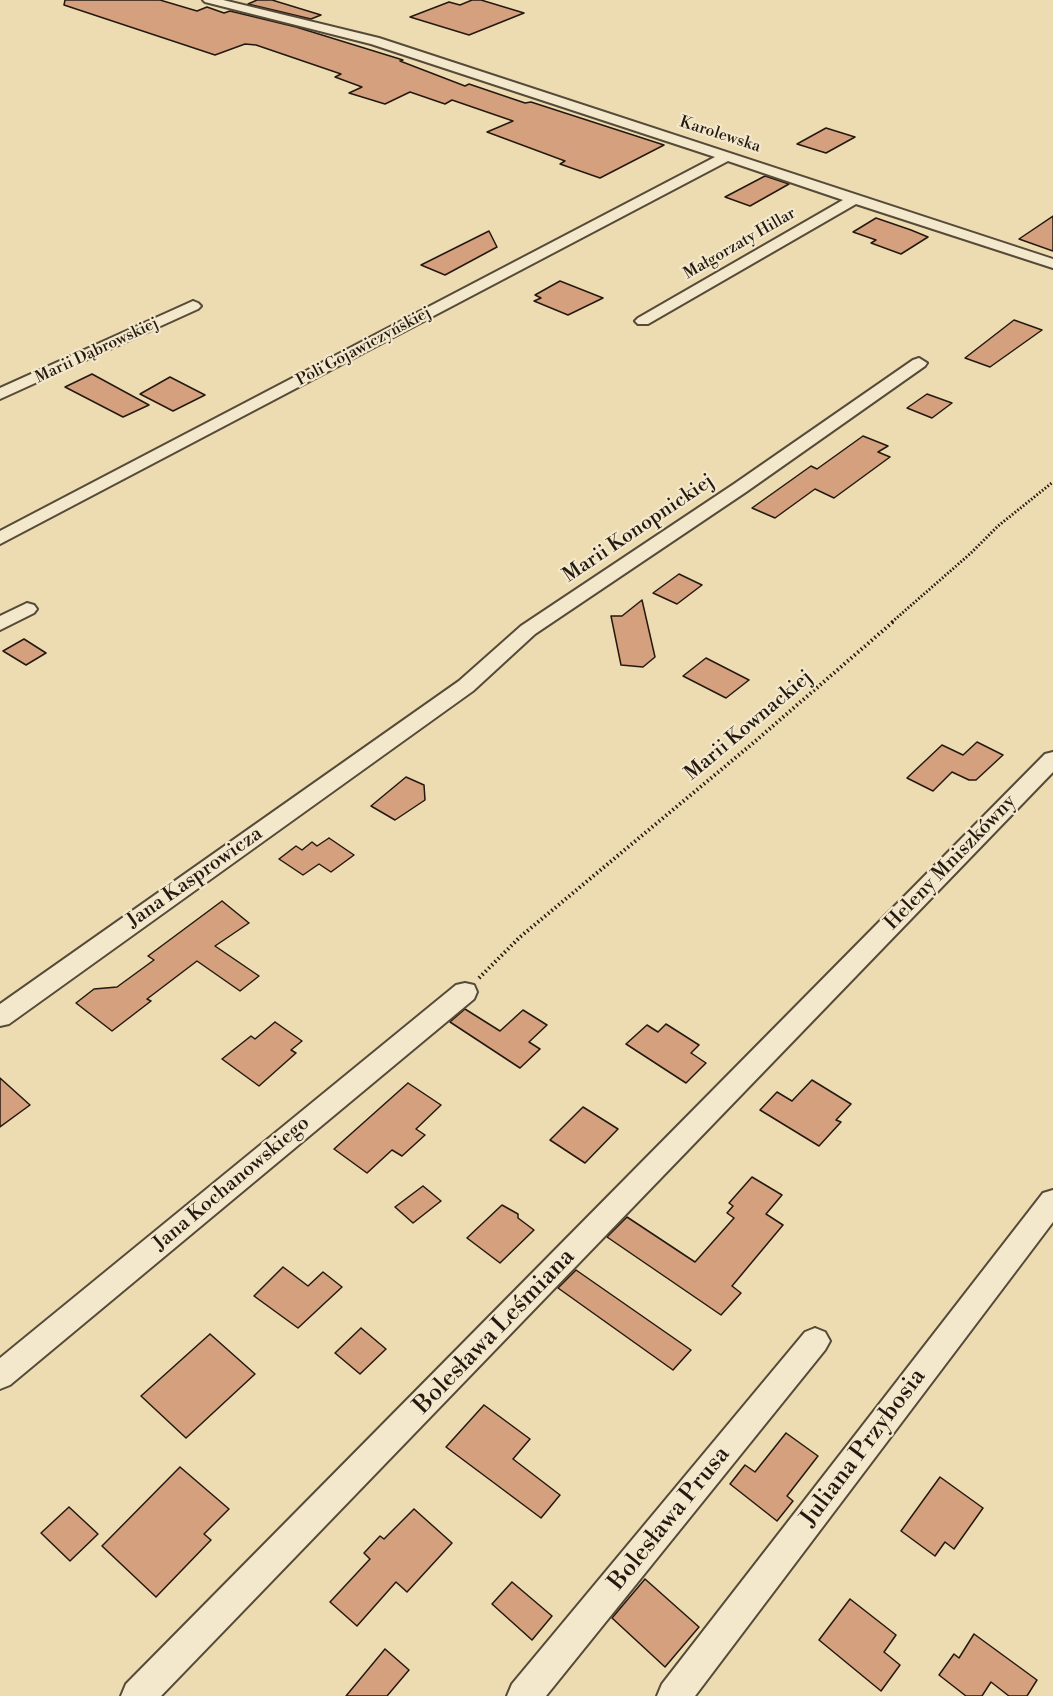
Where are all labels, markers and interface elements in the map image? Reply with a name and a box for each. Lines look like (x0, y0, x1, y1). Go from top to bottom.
street label: Karolewska (677, 113, 763, 157)
street label: Małgorzaty Hillar (681, 204, 799, 284)
street label: Poli Gojawiczyńskiej (293, 303, 435, 391)
street label: Marii Dąbrowskiej (32, 314, 162, 388)
street label: Marii Konopnickiej (559, 470, 719, 588)
street label: Marii Kownackiej (680, 666, 818, 786)
street label: Heleny Mniszkówny (880, 790, 1022, 936)
street label: Jana Kasprowicza (123, 822, 267, 934)
street label: Jana Kochanowskiego (149, 1112, 315, 1256)
street label: Bolesława Leśmiana (409, 1243, 581, 1421)
street label: Juliana Przybosia (795, 1363, 933, 1533)
street label: Bolesława Prusa (603, 1441, 737, 1597)

